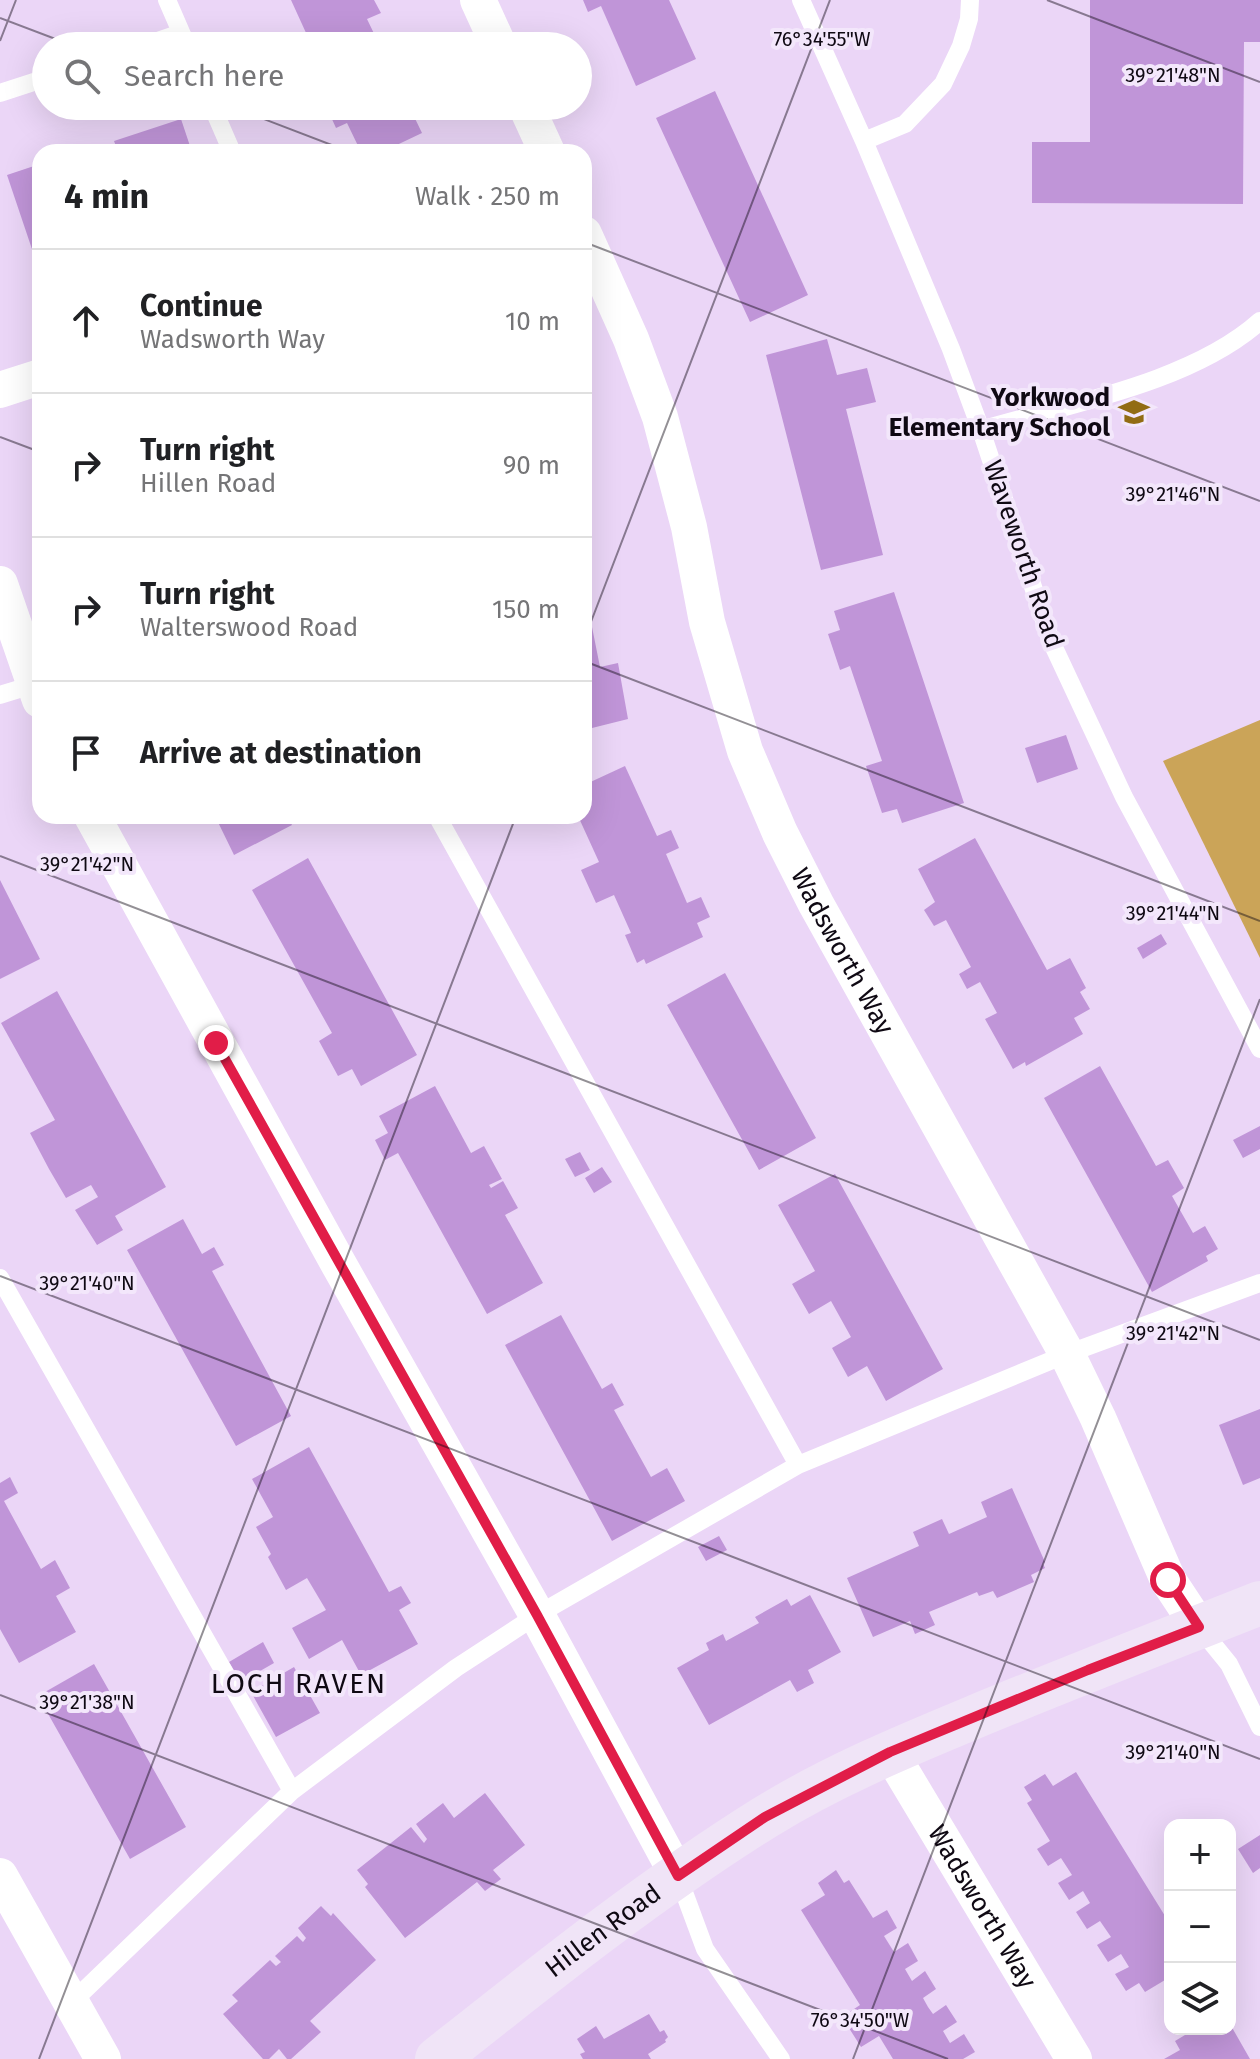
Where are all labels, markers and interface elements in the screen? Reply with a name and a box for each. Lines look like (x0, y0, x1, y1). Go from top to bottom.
text: 76°34'55"W (773, 27, 871, 51)
search box (32, 32, 592, 120)
icon: search (60, 54, 104, 98)
text: Search here (124, 58, 284, 94)
text: 39°21'48"N (1125, 63, 1221, 87)
text: 4 min (64, 176, 149, 217)
text: Walk · 250 m (415, 181, 560, 212)
text: Continue (140, 288, 263, 324)
icon: ahead (64, 299, 108, 343)
text: 10 m (505, 306, 560, 337)
text: Wadsworth Way (140, 324, 325, 355)
place label: Yorkwood Elementary School (889, 382, 1110, 443)
school or university icon: Yorkwood Elementary School (1117, 395, 1151, 429)
text: Turn right (140, 432, 275, 468)
icon: right (64, 443, 108, 487)
text: 90 m (503, 450, 560, 481)
street label: Waveworth Road (977, 456, 1070, 652)
text: Hillen Road (140, 468, 276, 499)
text: 39°21'46"N (1126, 482, 1220, 506)
text: Turn right (140, 576, 275, 612)
icon: right (64, 587, 108, 631)
text: 150 m (492, 594, 560, 625)
text: Walterswood Road (140, 612, 358, 643)
icon: arrive (64, 731, 108, 775)
text: Arrive at destination (140, 735, 422, 771)
text: 39°21'42"N (40, 852, 134, 876)
street label: Wadsworth Way (784, 863, 901, 1040)
text: 39°21'44"N (1126, 901, 1220, 925)
route end (198, 1025, 234, 1061)
text: 39°21'40"N (39, 1271, 135, 1295)
text: 39°21'42"N (1126, 1321, 1220, 1345)
route start (1150, 1562, 1186, 1598)
district label: LOCH RAVEN (211, 1667, 387, 1700)
text: 39°21'38"N (39, 1690, 135, 1714)
text: 39°21'40"N (1125, 1740, 1221, 1764)
street label: Wadsworth Way (921, 1819, 1043, 1994)
map controls (1164, 1819, 1236, 2035)
button: + (1164, 1819, 1236, 1891)
street label: Hillen Road (539, 1877, 667, 1984)
button: − (1164, 1891, 1236, 1963)
button: layers (1164, 1963, 1236, 2035)
text: 76°34'50"W (811, 2008, 910, 2032)

